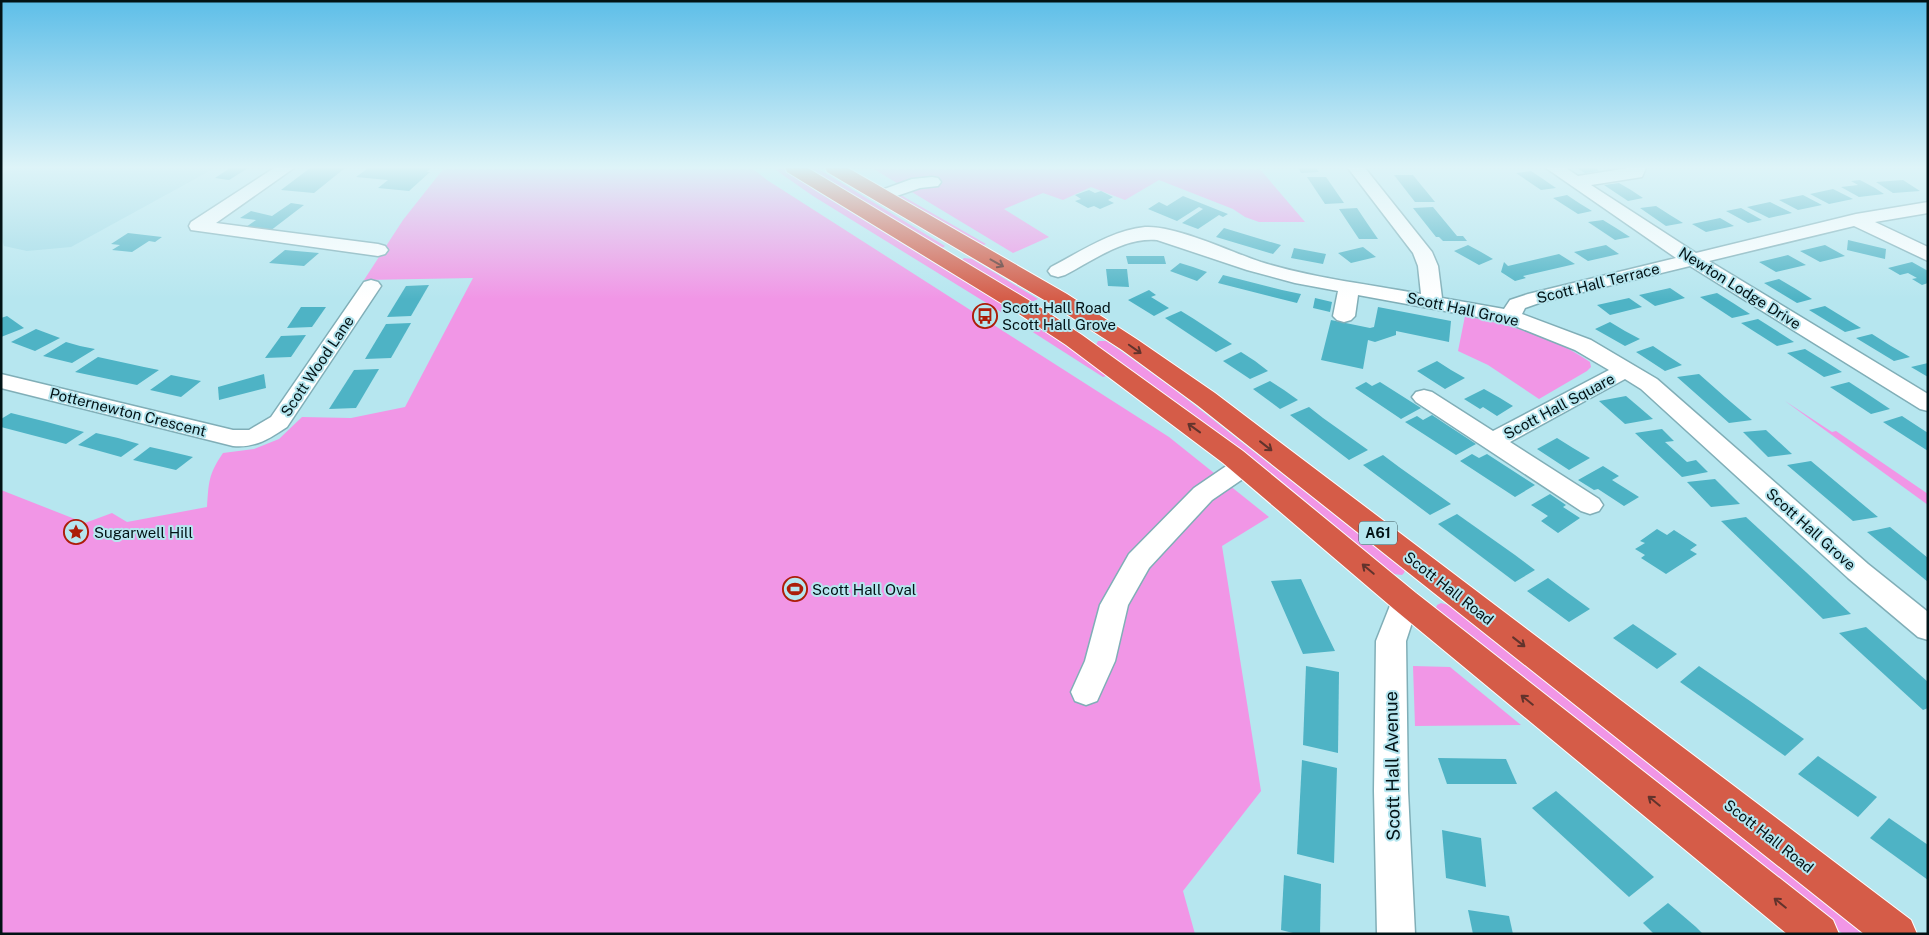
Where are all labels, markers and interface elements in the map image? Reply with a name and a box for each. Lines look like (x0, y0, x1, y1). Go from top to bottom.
street label: Newton Lodge Drive (1676, 244, 1804, 332)
one-way arrow (990, 259, 1004, 269)
street label: Scott Hall Terrace (1535, 260, 1661, 306)
street label: Scott Hall Grove (1405, 289, 1521, 329)
place label: Scott Hall Road Scott Hall Grove (1002, 299, 1116, 333)
bus stop icon: Scott Hall Road Scott Hall Grove (972, 303, 998, 329)
street label: Scott Wood Lane (277, 313, 357, 419)
one-way arrow (1128, 344, 1142, 354)
street label: Scott Hall Square (1501, 370, 1617, 442)
street label: Potternewton Crescent (48, 384, 208, 440)
one-way arrow (1187, 423, 1201, 433)
one-way arrow (1259, 440, 1272, 451)
street label: Scott Hall Grove (1763, 485, 1859, 573)
place icon: Sugarwell Hill (63, 519, 89, 545)
road number: A61 (1359, 522, 1397, 544)
place label: Sugarwell Hill (94, 524, 193, 541)
street label: Scott Hall Road (1401, 548, 1497, 628)
one-way arrow (1362, 564, 1375, 575)
sports icon: Scott Hall Oval (782, 576, 808, 602)
place label: Scott Hall Oval (812, 581, 916, 598)
one-way arrow (1512, 636, 1525, 647)
street label: Scott Hall Avenue (1380, 691, 1404, 841)
one-way arrow (1521, 694, 1534, 705)
one-way arrow (1648, 796, 1661, 807)
street label: Scott Hall Road (1721, 796, 1817, 876)
one-way arrow (1774, 898, 1787, 909)

